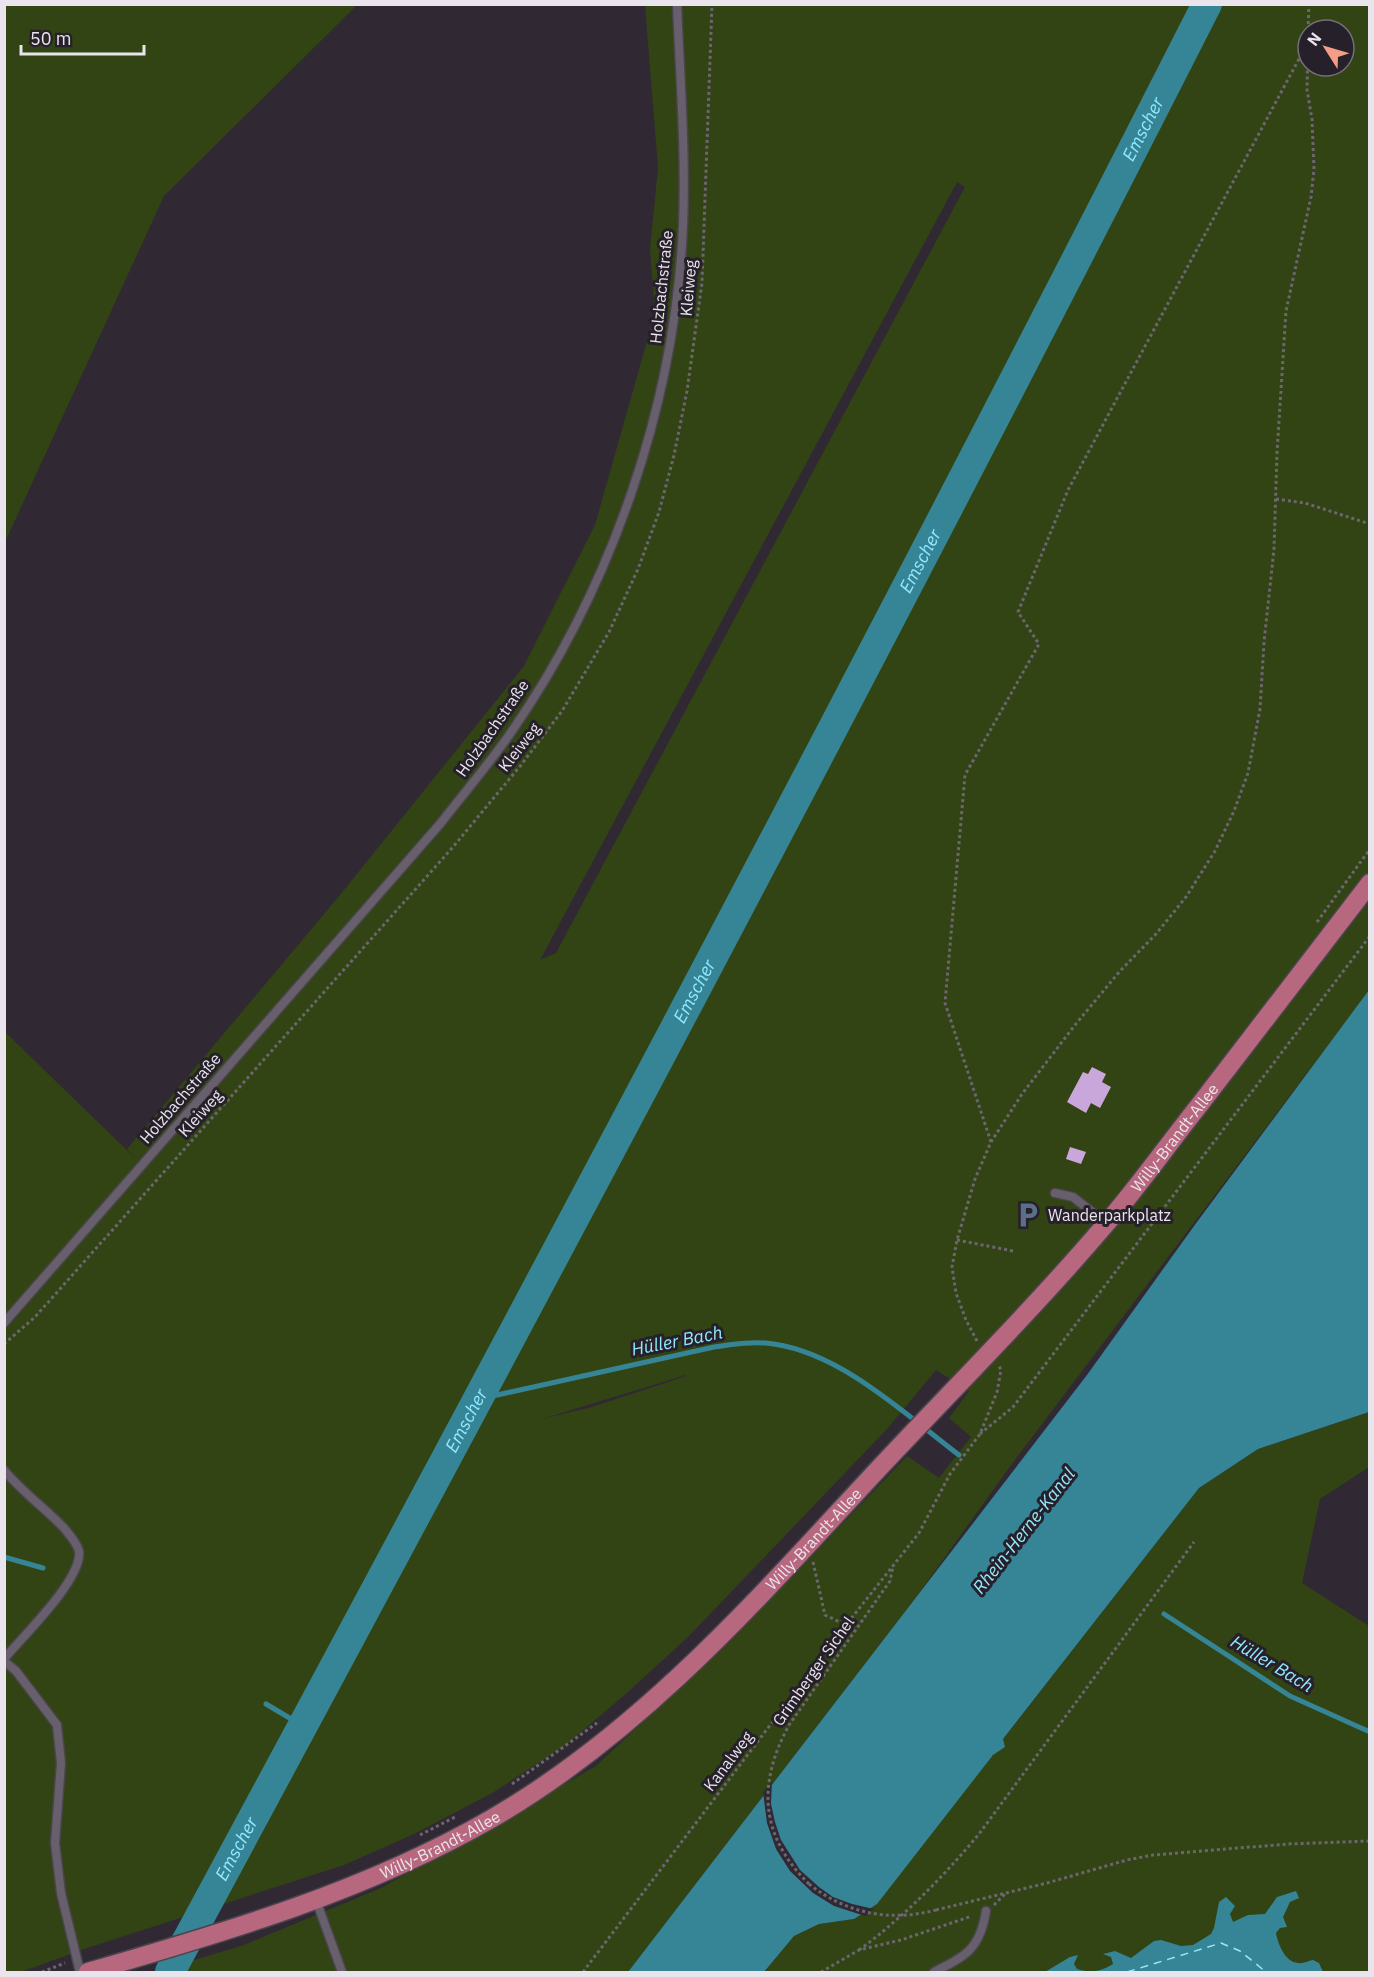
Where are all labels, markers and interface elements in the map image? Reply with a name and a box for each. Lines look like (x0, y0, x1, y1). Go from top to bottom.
scale bar (21, 18, 144, 56)
north arrow (1296, 18, 1356, 78)
text: 50 m (30, 27, 72, 50)
text: N (1303, 28, 1325, 50)
water label: Emscher (1117, 93, 1169, 165)
street label: Holzbachstraße (645, 229, 677, 345)
street label: Kleiweg (676, 258, 700, 317)
water label: Emscher (894, 525, 946, 597)
street label: Holzbachstraße (451, 676, 533, 780)
street label: Kleiweg (494, 718, 545, 776)
water label: Emscher (668, 955, 720, 1027)
street label: Holzbachstraße (135, 1048, 225, 1147)
street label: Willy-Brandt-Allee (1126, 1079, 1223, 1196)
street label: Kleiweg (174, 1085, 227, 1141)
parking icon: Wanderparkplatz (1013, 1200, 1043, 1230)
place label: Wanderparkplatz (1048, 1205, 1171, 1225)
water label: Hüller Bach (629, 1320, 724, 1361)
water label: Emscher (440, 1384, 492, 1456)
water label: Rhein-Herne-Kanal (967, 1463, 1080, 1598)
street label: Willy-Brandt-Allee (761, 1483, 866, 1594)
street label: Grimberger Sichel (768, 1612, 858, 1730)
water label: Hüller Bach (1227, 1630, 1318, 1697)
street label: Kanalweg (699, 1727, 757, 1795)
street label: Willy-Brandt-Allee (377, 1806, 504, 1883)
water label: Emscher (210, 1813, 263, 1884)

